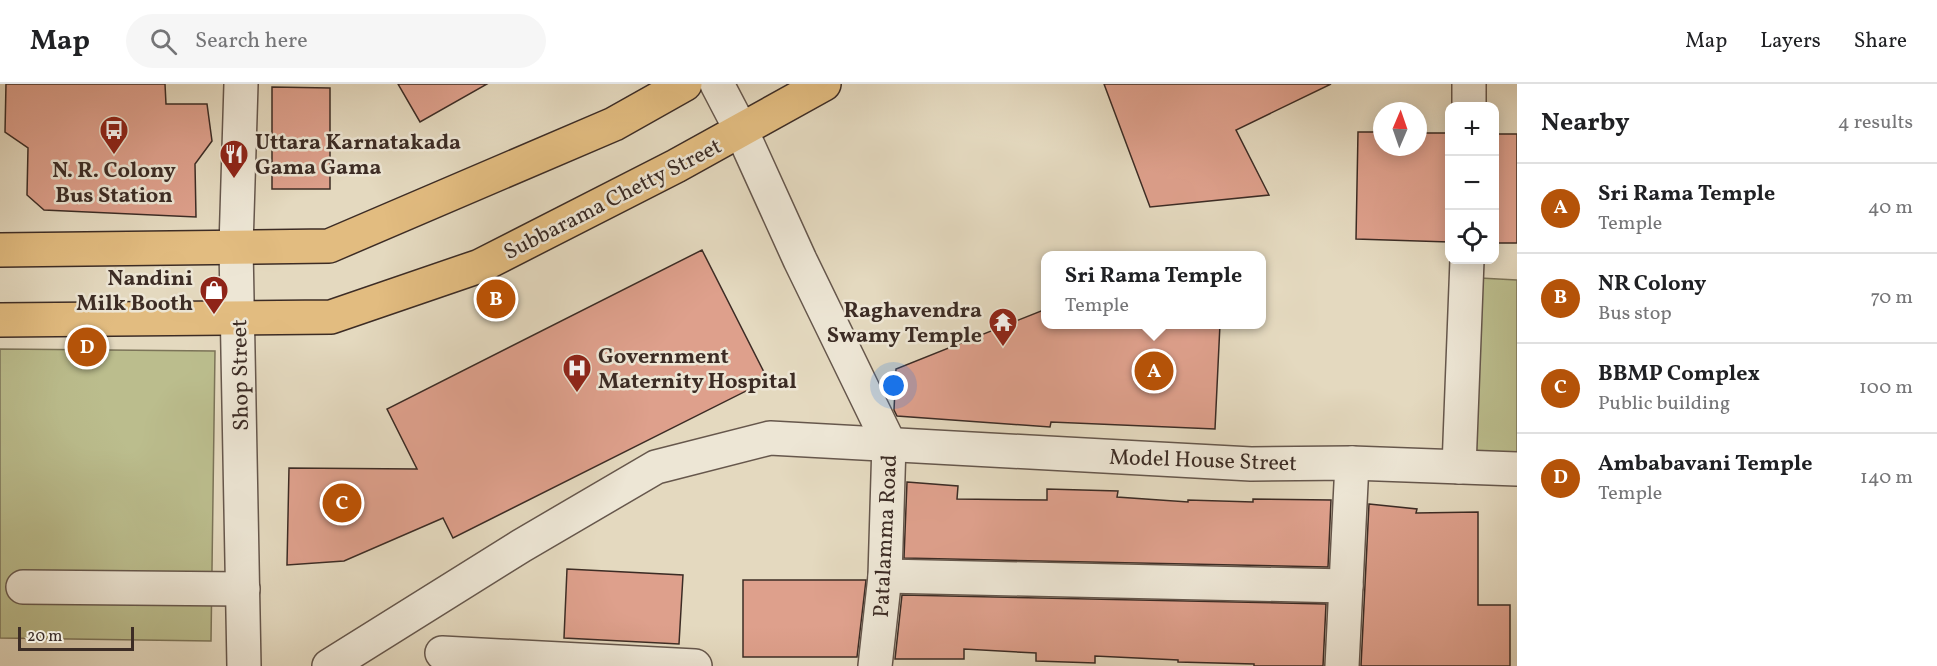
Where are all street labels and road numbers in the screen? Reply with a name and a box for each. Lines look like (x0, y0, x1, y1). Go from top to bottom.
street label: Subbarama Chetty Street (499, 132, 728, 269)
street label: Shop Street (225, 319, 258, 431)
street label: Model House Street (1108, 443, 1298, 480)
street label: Patalamma Road (867, 454, 906, 619)

